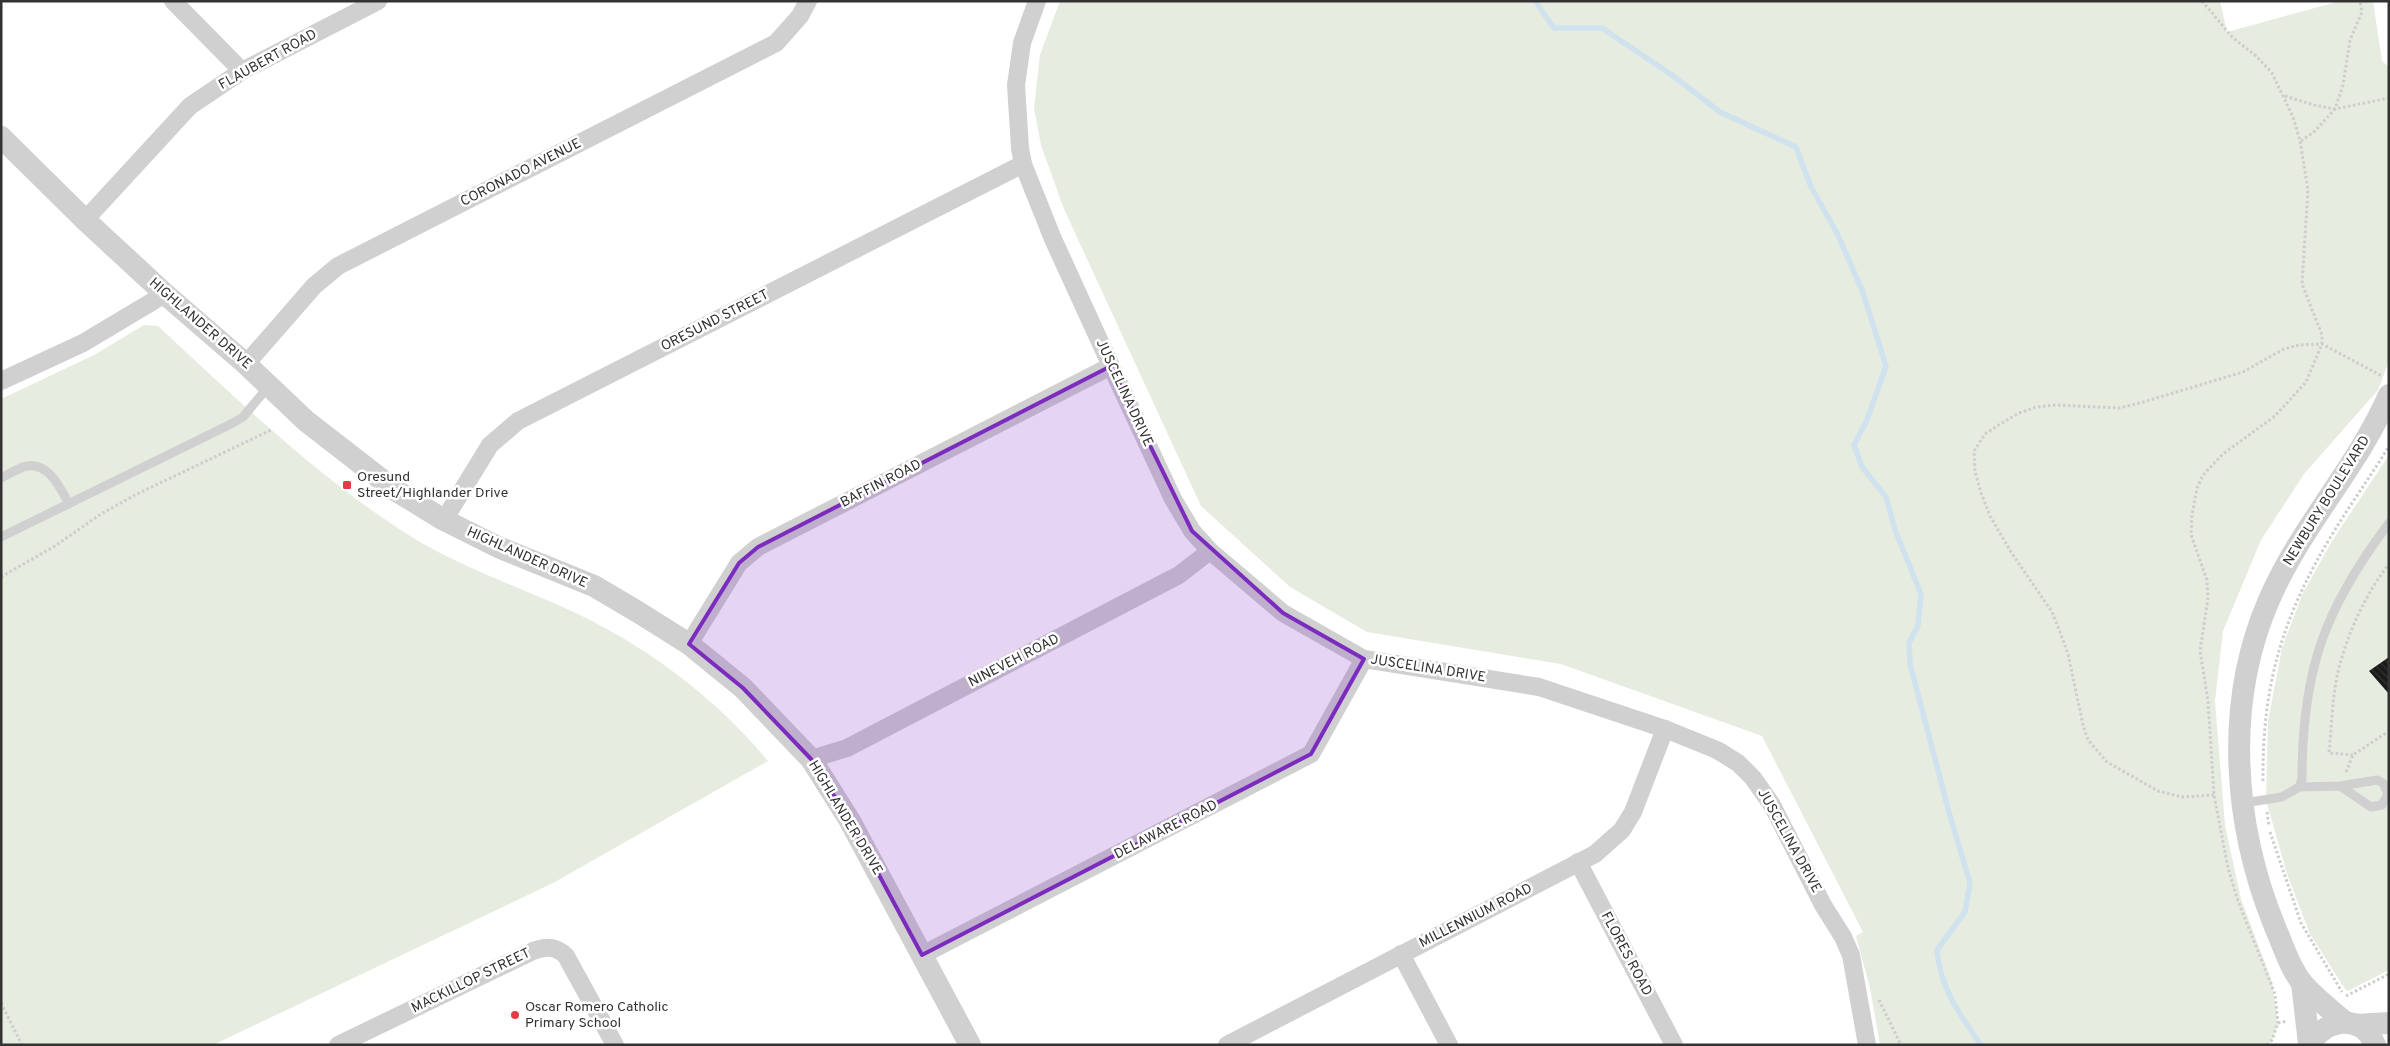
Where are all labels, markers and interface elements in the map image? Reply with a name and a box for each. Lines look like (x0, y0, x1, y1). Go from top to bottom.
street label: FLAUBERT ROAD (216, 26, 320, 94)
street label: CORONADO AVENUE (458, 135, 584, 211)
street label: HIGHLANDER DRIVE (145, 275, 255, 373)
street label: ORESUND STREET (658, 286, 772, 356)
street label: JUSCELINA DRIVE (1092, 337, 1156, 449)
street label: NEWBURY BOULEVARD (2280, 433, 2374, 569)
street label: BAFFIN ROAD (838, 456, 924, 512)
place label: Oresund Street/Highlander Drive (357, 469, 508, 502)
marker: Oresund Street/Highlander Drive (341, 479, 353, 491)
street label: HIGHLANDER DRIVE (464, 524, 590, 592)
street label: NINEVEH ROAD (966, 631, 1062, 691)
street label: JUSCELINA DRIVE (1369, 651, 1487, 687)
street label: HIGHLANDER DRIVE (804, 758, 886, 878)
street label: JUSCELINA DRIVE (1753, 786, 1825, 896)
street label: DELAWARE ROAD (1111, 797, 1221, 863)
street label: MILLENNIUM ROAD (1417, 880, 1535, 952)
street label: FLORES ROAD (1597, 909, 1655, 999)
street label: MACKILLOP STREET (409, 945, 533, 1017)
place label: Oscar Romero Catholic Primary School (525, 999, 668, 1032)
marker: Oscar Romero Catholic Primary School (509, 1009, 521, 1021)

